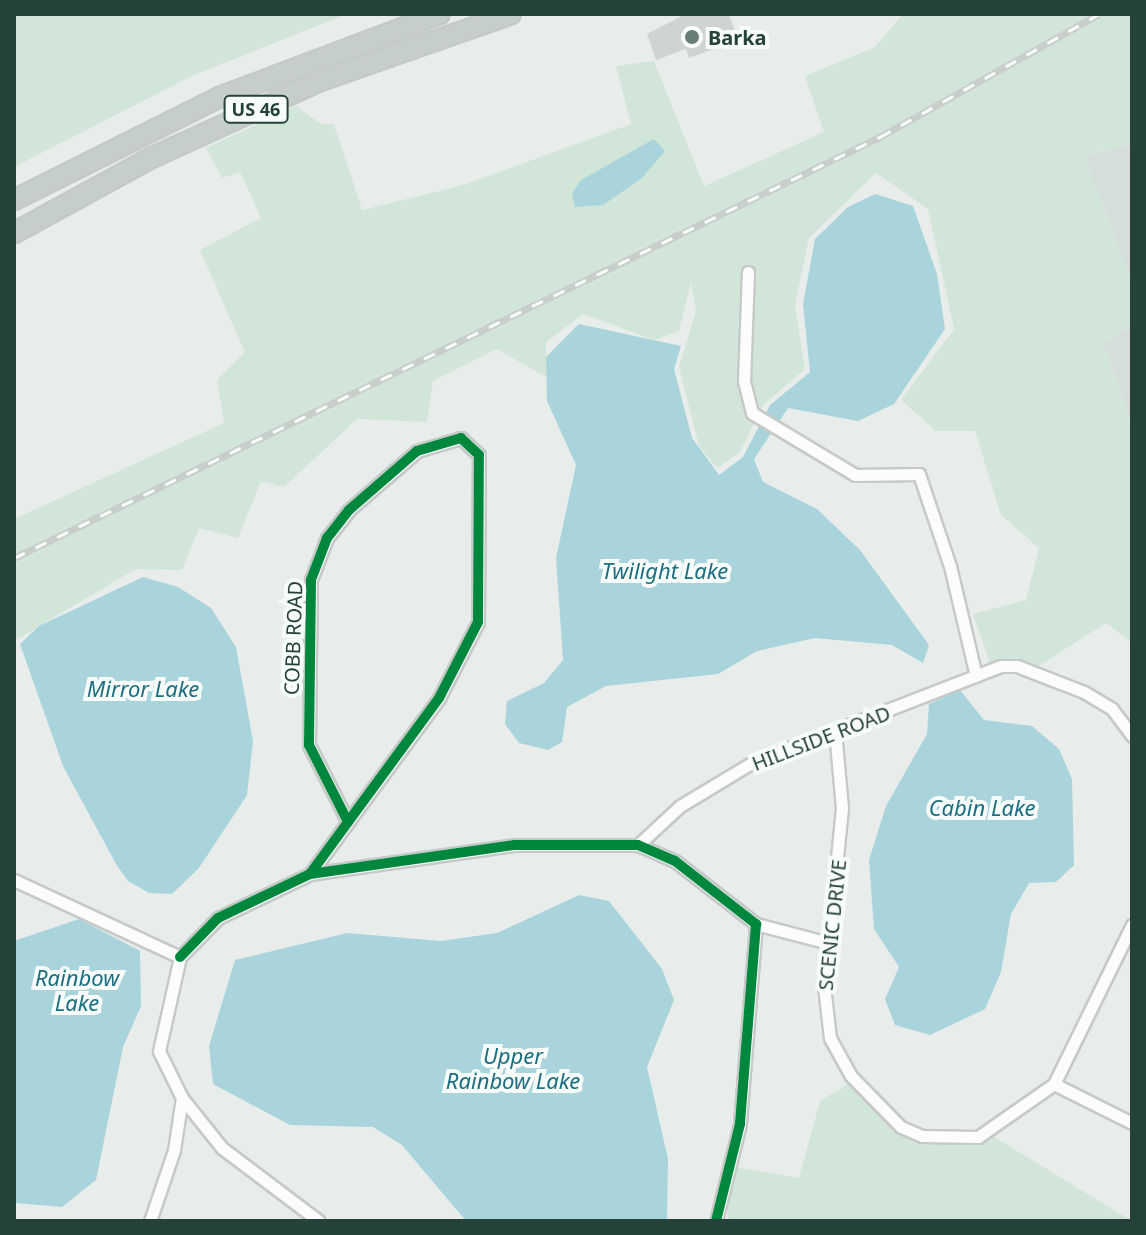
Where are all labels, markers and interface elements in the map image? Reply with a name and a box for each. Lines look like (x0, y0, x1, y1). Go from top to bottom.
place label: Barka (708, 25, 767, 49)
marker: Barka (683, 28, 701, 46)
road number: US 46 (222, 95, 290, 123)
water label: Twilight Lake (602, 558, 728, 584)
street label: COBB ROAD (279, 581, 307, 695)
water label: Mirror Lake (87, 676, 199, 702)
street label: HILLSIDE ROAD (748, 701, 894, 775)
water label: Cabin Lake (929, 795, 1035, 821)
street label: SCENIC DRIVE (813, 858, 851, 992)
water label: Rainbow Lake (35, 964, 119, 1016)
water label: Upper Rainbow Lake (446, 1042, 580, 1094)

